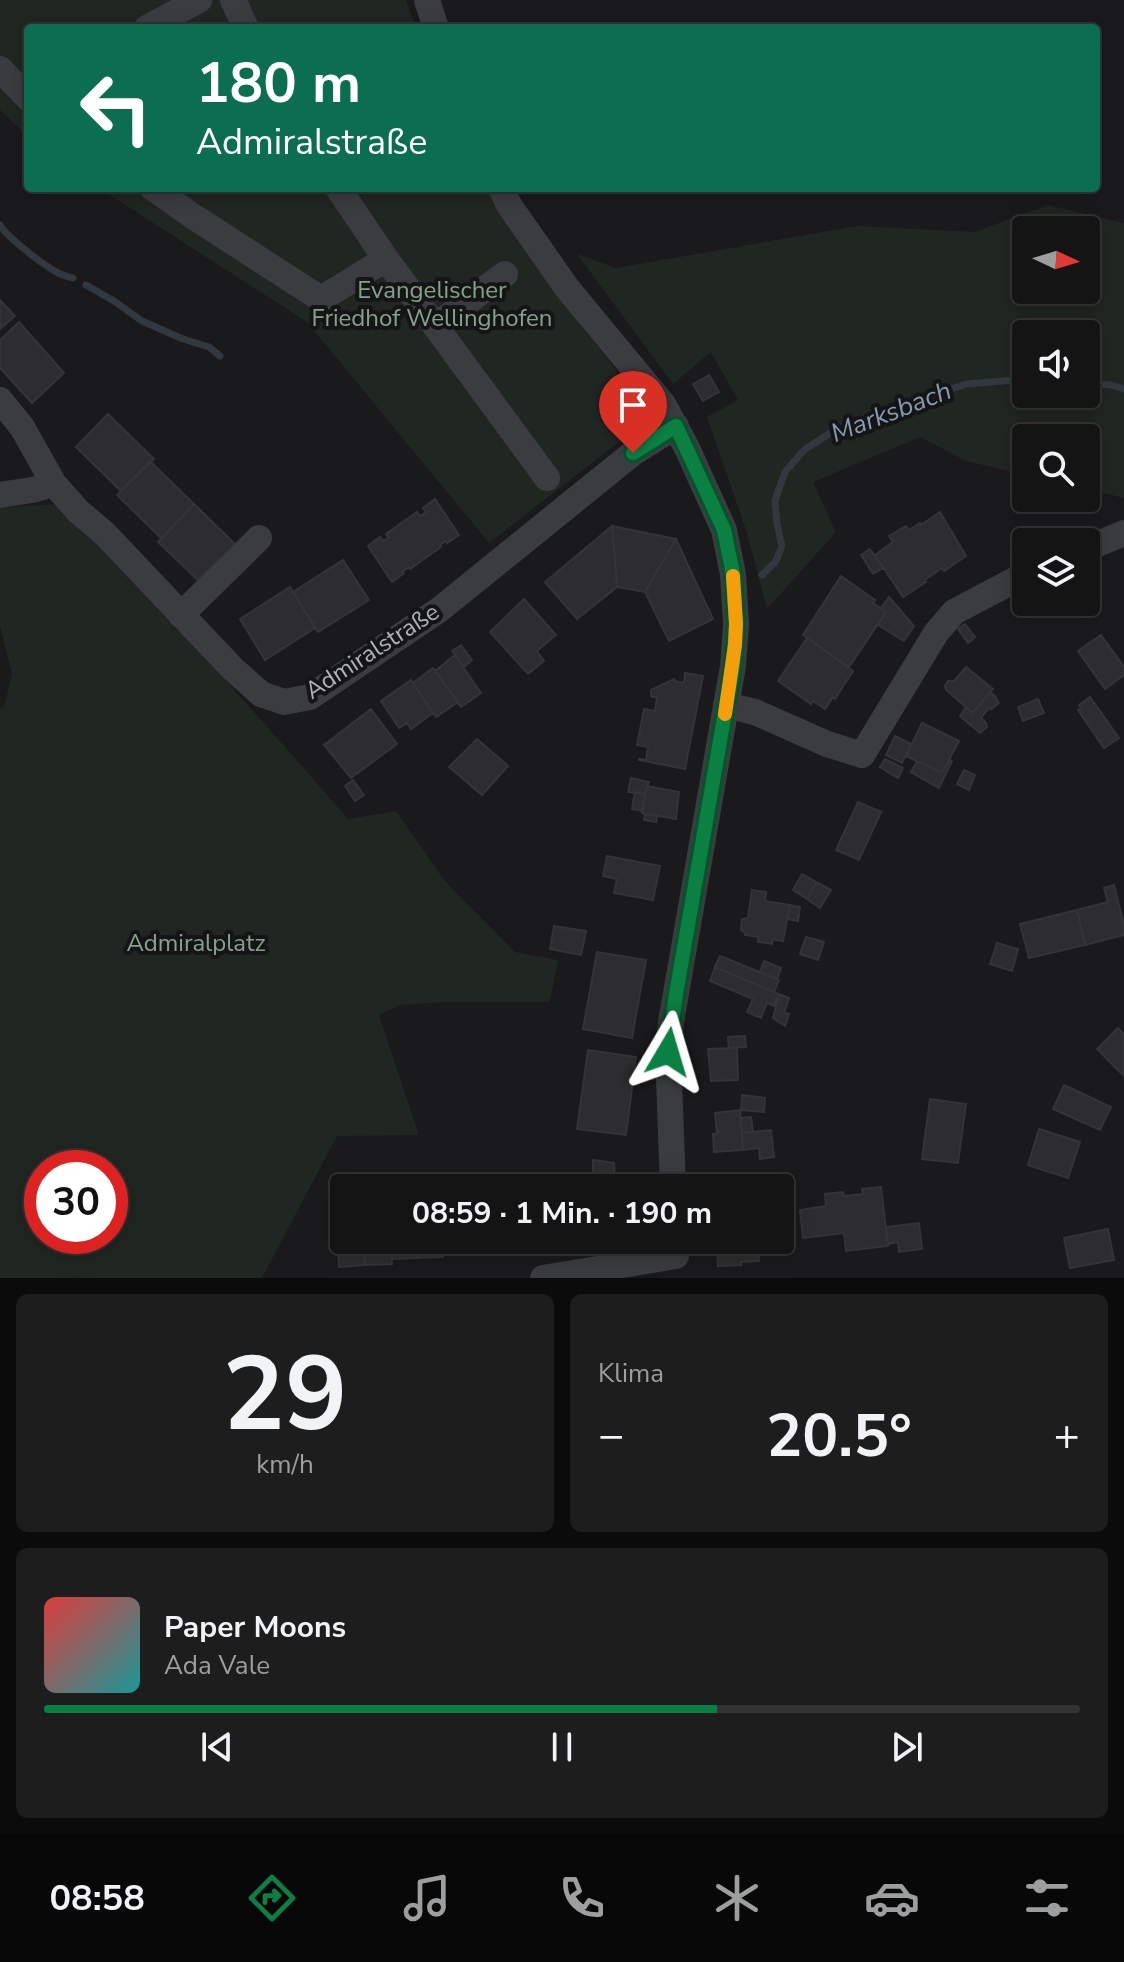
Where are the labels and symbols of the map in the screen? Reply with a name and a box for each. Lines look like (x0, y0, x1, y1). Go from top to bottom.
north arrow (1012, 216, 1100, 304)
park label: Evangelischer Friedhof Wellinghofen (311, 274, 553, 334)
pin (599, 371, 667, 453)
water label: Marksbach (826, 373, 956, 451)
street label: Admiralstraße (299, 596, 445, 706)
park label: Admiralplatz (126, 927, 266, 959)
position arrow (626, 1010, 710, 1094)
speed limit sign: 30 (24, 1150, 128, 1254)

